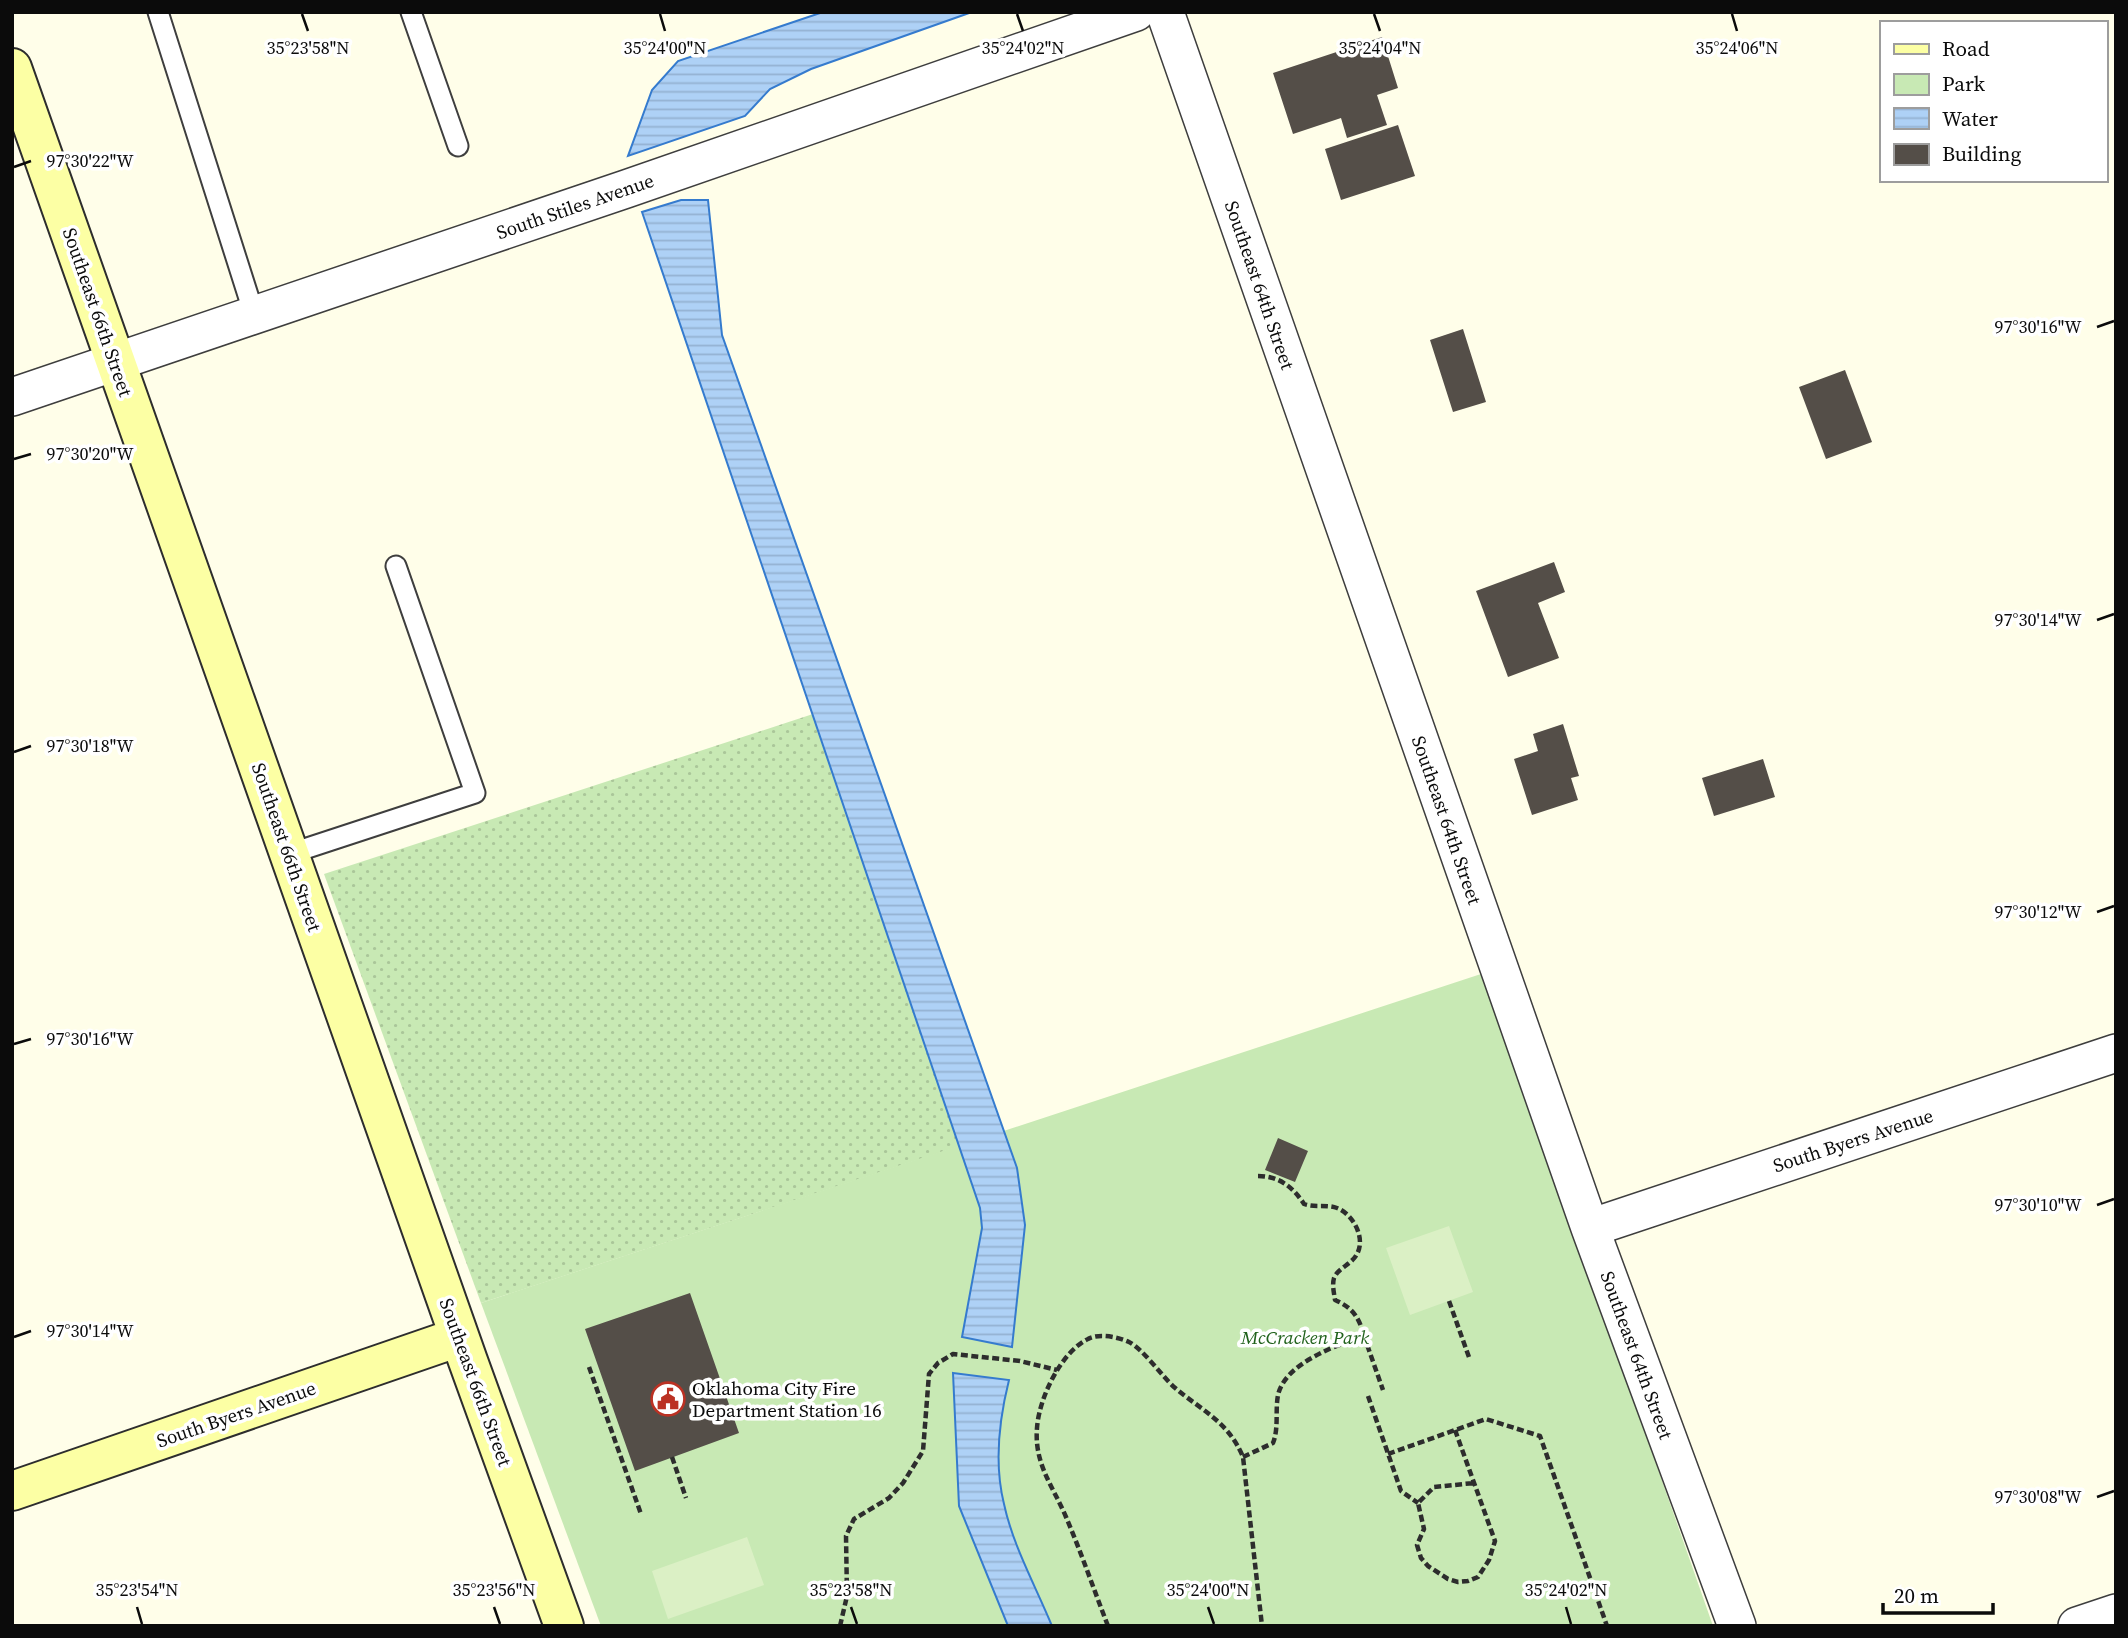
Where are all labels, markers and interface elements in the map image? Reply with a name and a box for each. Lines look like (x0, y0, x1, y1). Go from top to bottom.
legend (1880, 21, 2107, 182)
text: Road (1942, 34, 1990, 63)
text: 35°23'58"N (267, 35, 349, 60)
text: 35°24'00"N (624, 35, 706, 60)
text: 35°24'02"N (982, 35, 1064, 60)
text: 35°24'04"N (1339, 35, 1421, 60)
text: 35°24'06"N (1696, 35, 1778, 60)
text: Park (1942, 69, 1986, 98)
text: Water (1942, 104, 1998, 133)
text: Building (1942, 139, 2021, 168)
text: 97°30'22"W (47, 148, 134, 173)
street label: South Stiles Avenue (493, 167, 657, 245)
street label: Southeast 64th Street (1219, 197, 1301, 374)
street label: Southeast 66th Street (57, 224, 139, 401)
text: 97°30'16"W (1995, 314, 2082, 339)
text: 97°30'20"W (47, 441, 134, 466)
text: 97°30'14"W (1995, 607, 2082, 632)
street label: Southeast 64th Street (1406, 732, 1488, 909)
text: 97°30'18"W (47, 733, 134, 758)
street label: Southeast 66th Street (246, 759, 328, 936)
text: 97°30'12"W (1995, 899, 2082, 924)
text: 97°30'16"W (47, 1026, 134, 1051)
street label: South Byers Avenue (1770, 1102, 1936, 1178)
text: 97°30'10"W (1995, 1192, 2082, 1217)
street label: Southeast 64th Street (1595, 1267, 1680, 1443)
street label: Southeast 66th Street (434, 1294, 519, 1470)
text: 97°30'14"W (47, 1318, 134, 1343)
park label: McCracken Park (1240, 1324, 1369, 1350)
street label: South Byers Avenue (153, 1375, 319, 1453)
place label: Oklahoma City Fire Department Station 16 (692, 1375, 882, 1423)
public building icon: Oklahoma City Fire Department Station 16 (649, 1380, 687, 1418)
text: 97°30'08"W (1995, 1484, 2082, 1509)
scale bar (1883, 1572, 1993, 1616)
text: 35°23'54"N (96, 1577, 178, 1602)
text: 35°23'56"N (453, 1577, 535, 1602)
text: 35°23'58"N (810, 1577, 892, 1602)
text: 35°24'00"N (1167, 1577, 1249, 1602)
text: 35°24'02"N (1525, 1577, 1607, 1602)
text: 20 m (1894, 1581, 1939, 1610)

